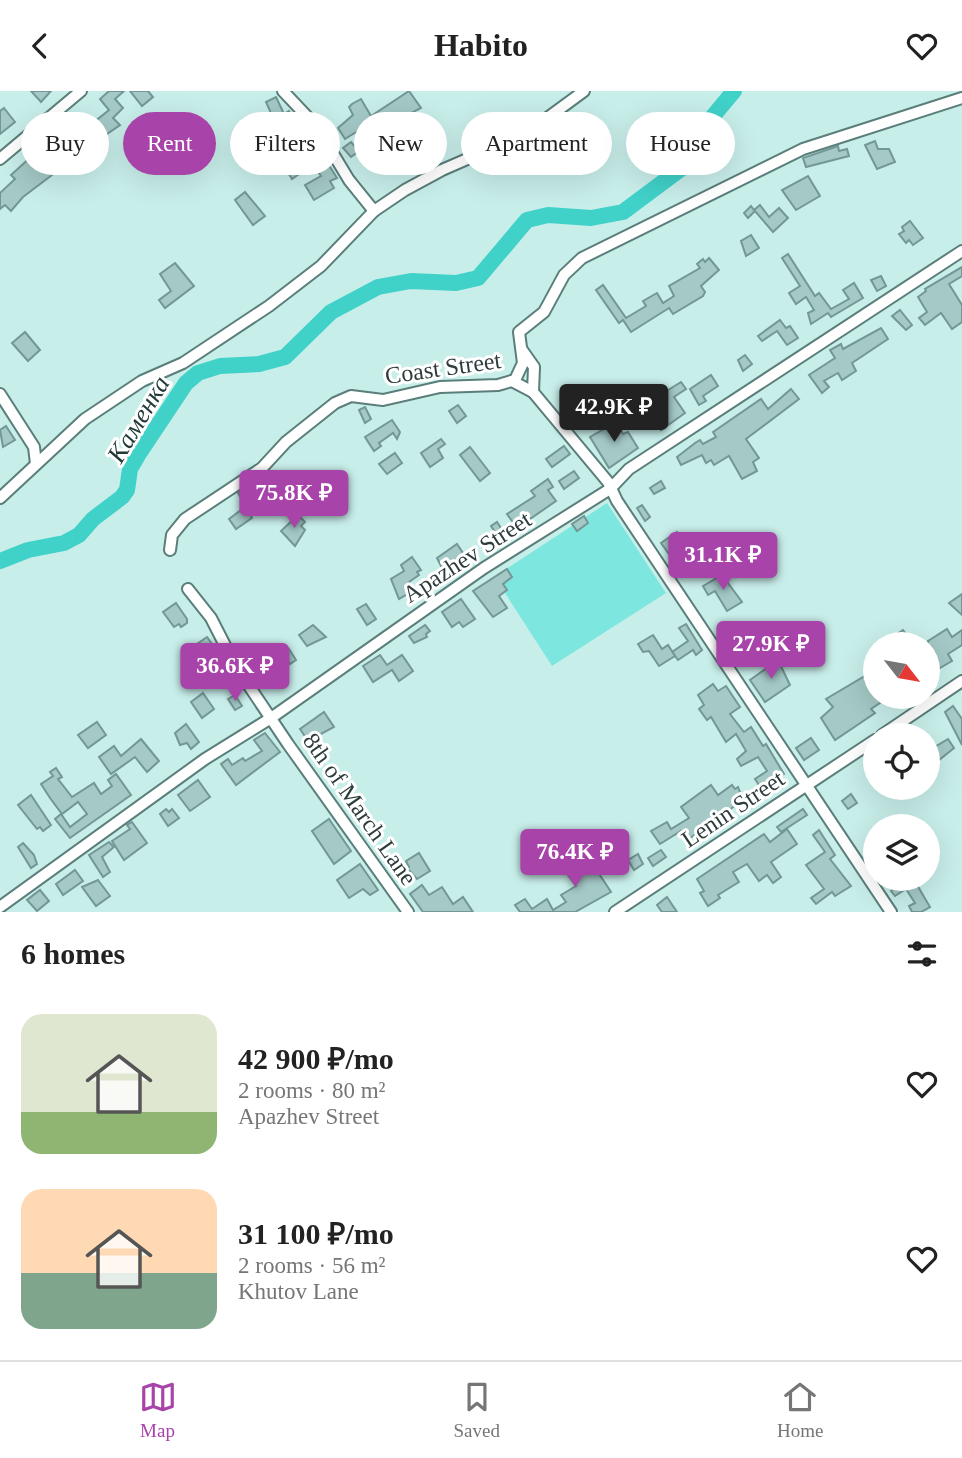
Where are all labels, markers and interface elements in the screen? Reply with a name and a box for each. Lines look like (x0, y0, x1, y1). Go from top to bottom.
icon: back (21, 27, 59, 65)
text: Habito (434, 27, 528, 63)
icon: heart (903, 27, 941, 65)
chip: Buy (21, 112, 109, 175)
chip: Rent (123, 112, 216, 175)
chip: Filters (230, 112, 340, 175)
chip: New (354, 112, 447, 175)
chip: Apartment (461, 112, 612, 175)
chip: House (626, 112, 735, 175)
street label: Coast Street (383, 347, 503, 389)
water label: Каменка (101, 371, 176, 469)
pin: 42.9K ₽ (549, 385, 679, 444)
text: 42.9K ₽ (575, 394, 653, 419)
pin: 75.8K ₽ (229, 471, 359, 530)
text: 75.8K ₽ (255, 480, 333, 505)
street label: Apazhev Street (398, 506, 536, 608)
pin: 31.1K ₽ (658, 533, 788, 592)
text: 31.1K ₽ (684, 542, 762, 567)
pin: 27.9K ₽ (706, 621, 836, 681)
text: 27.9K ₽ (732, 631, 810, 656)
north arrow (863, 632, 940, 709)
map controls (863, 632, 940, 891)
pin: 36.6K ₽ (170, 643, 300, 703)
text: 36.6K ₽ (196, 653, 274, 678)
button: locate (863, 723, 940, 800)
street label: 8th of March Lane (298, 728, 422, 890)
street label: Lenin Street (677, 765, 789, 853)
button: layers (863, 814, 940, 891)
pin: 76.4K ₽ (510, 829, 640, 889)
text: 76.4K ₽ (536, 839, 614, 864)
icon: filters (903, 935, 941, 973)
text: 6 homes (21, 937, 125, 970)
icon: home (77, 1042, 161, 1126)
text: 42 900 ₽/mo (238, 1042, 394, 1075)
icon: heart (903, 1065, 941, 1103)
text: 2 rooms · 80 m² (238, 1078, 385, 1103)
text: Apazhev Street (238, 1104, 379, 1129)
icon: home (77, 1217, 161, 1301)
text: 31 100 ₽/mo (238, 1217, 394, 1250)
icon: heart (903, 1240, 941, 1278)
text: 2 rooms · 56 m² (238, 1253, 385, 1278)
text: Khutov Lane (238, 1279, 359, 1304)
tab: Map (139, 1378, 177, 1442)
tab: Saved (454, 1378, 500, 1442)
tab: Home (777, 1378, 823, 1442)

